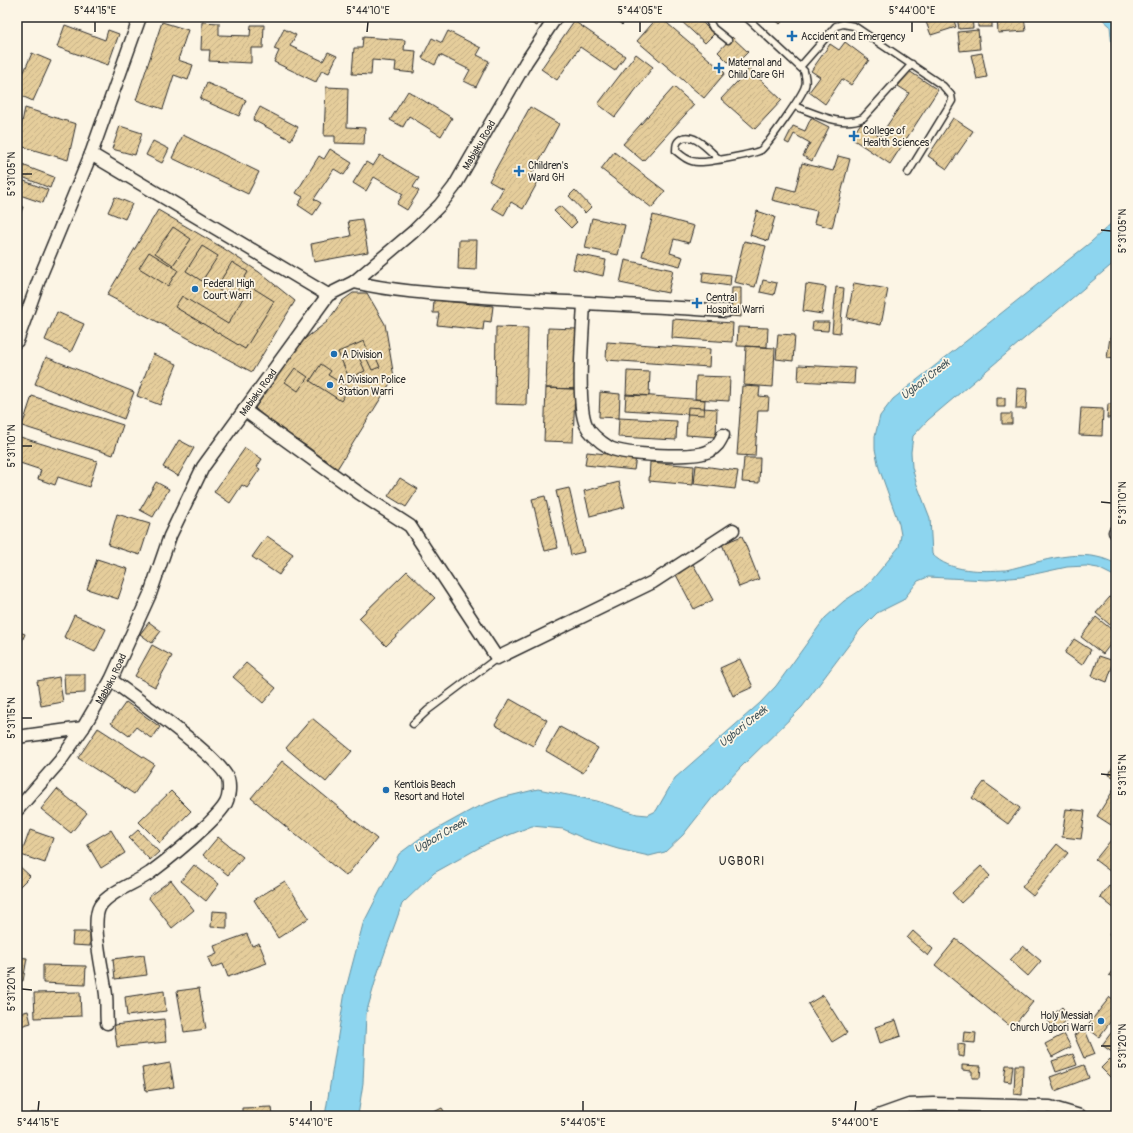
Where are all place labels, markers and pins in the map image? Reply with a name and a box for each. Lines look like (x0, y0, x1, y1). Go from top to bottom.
marker: Accident and Emergency (786, 30, 798, 42)
place label: Accident and Emergency (801, 31, 906, 43)
place label: Maternal and Child Care GH (728, 57, 784, 81)
marker: Maternal and Child Care GH (713, 62, 725, 74)
place label: College of Health Sciences (863, 125, 930, 149)
marker: College of Health Sciences (848, 130, 860, 142)
place label: Children's Ward GH (528, 160, 569, 184)
marker: Children's Ward GH (513, 165, 525, 177)
place label: Federal High Court Warri (203, 278, 255, 302)
marker: Federal High Court Warri (190, 284, 200, 294)
place label: Central Hospital Warri (706, 292, 764, 316)
marker: Central Hospital Warri (691, 297, 703, 309)
marker: A Division (329, 349, 339, 359)
place label: A Division (342, 349, 383, 361)
place label: A Division Police Station Warri (338, 374, 406, 398)
marker: A Division Police Station Warri (325, 380, 335, 390)
place label: Kentlois Beach Resort and Hotel (394, 779, 464, 803)
marker: Kentlois Beach Resort and Hotel (381, 785, 391, 795)
place label: Holy Messiah Church Ugbori Warri (1010, 1010, 1093, 1034)
marker: Holy Messiah Church Ugbori Warri (1096, 1016, 1106, 1026)

